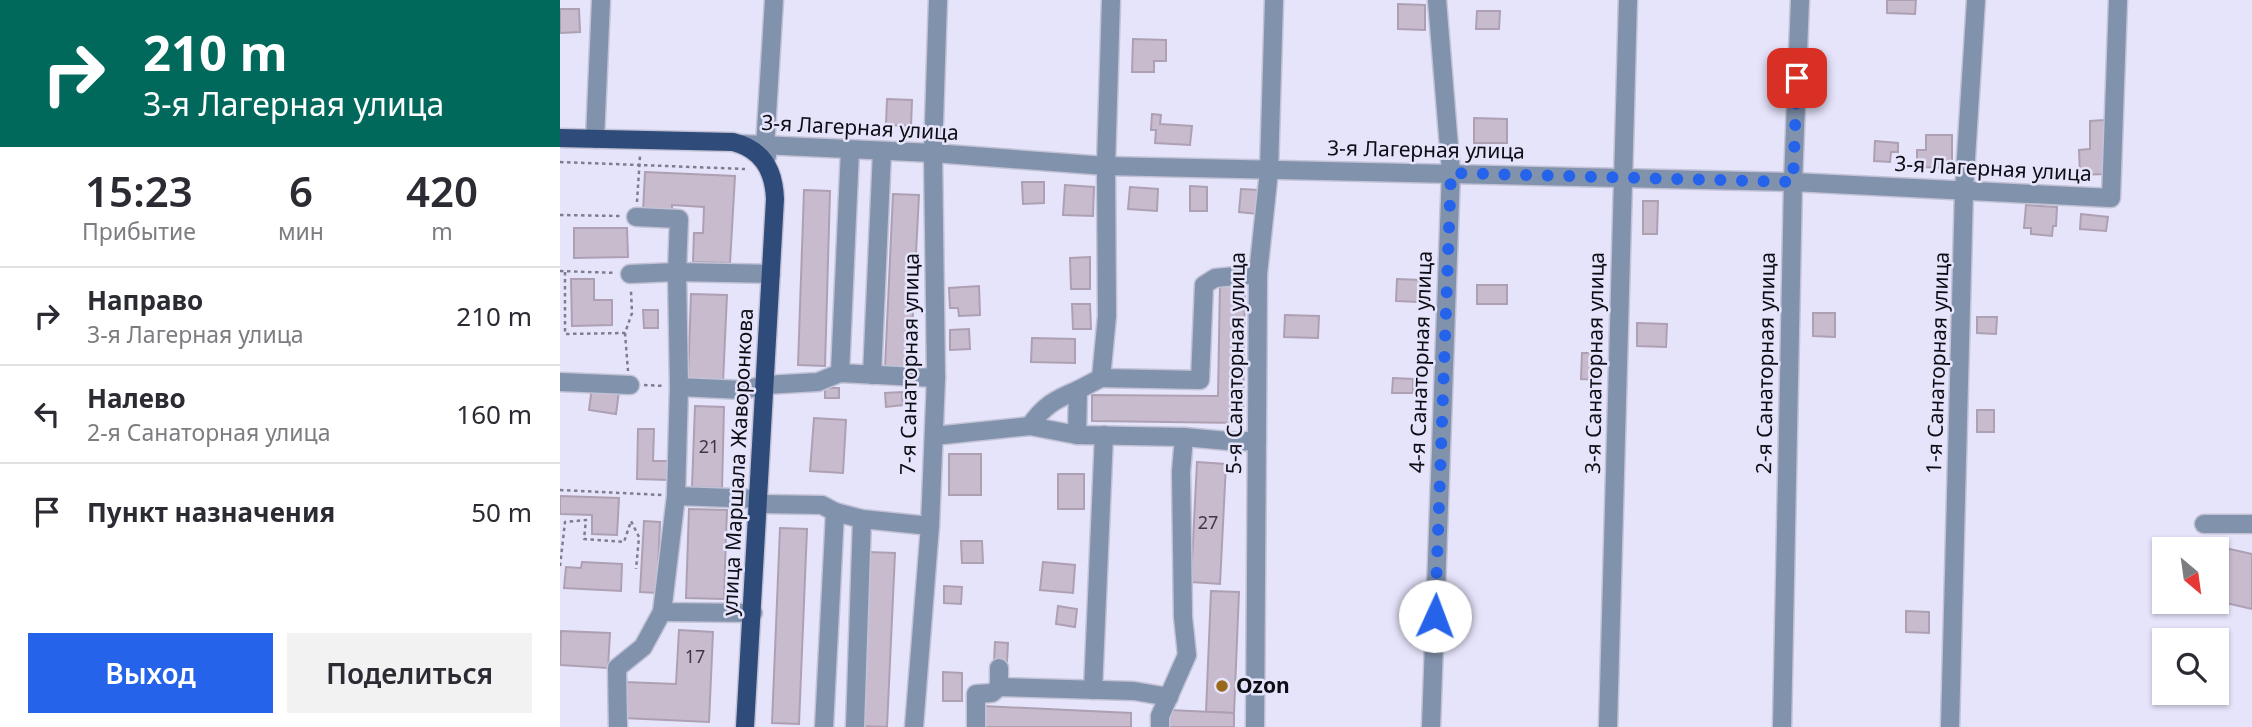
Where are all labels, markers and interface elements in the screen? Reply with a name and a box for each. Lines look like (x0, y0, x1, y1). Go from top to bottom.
text: 210 m (143, 19, 288, 85)
icon: right (28, 28, 119, 119)
pin (1767, 48, 1827, 108)
icon: arrive (1778, 59, 1816, 97)
text: 3-я Лагерная улица (143, 82, 444, 125)
street label: 3-я Лагерная улица (761, 108, 960, 146)
street label: 3-я Лагерная улица (1327, 133, 1525, 165)
street label: 3-я Лагерная улица (1894, 149, 2093, 187)
text: 15:23 (85, 162, 193, 219)
text: 6 (289, 162, 313, 219)
text: 420 (406, 162, 478, 219)
text: Прибытие (82, 215, 196, 247)
text: мин (278, 215, 324, 247)
text: m (431, 215, 453, 247)
street label: 4-я Санаторная улица (1402, 250, 1438, 474)
street label: 1-я Санаторная улица (1919, 251, 1955, 475)
street label: 5-я Санаторная улица (1219, 252, 1251, 474)
street label: 3-я Санаторная улица (1578, 252, 1610, 474)
street label: 2-я Санаторная улица (1749, 252, 1781, 474)
street label: 7-я Санаторная улица (893, 253, 925, 475)
text: Направо (87, 282, 203, 318)
icon: right (28, 297, 66, 335)
text: 210 m (456, 298, 532, 334)
street label: улица Маршала Жаворонкова (715, 307, 759, 617)
text: 3-я Лагерная улица (87, 318, 304, 350)
text: Налево (87, 380, 186, 416)
icon: left (28, 395, 66, 433)
text: 160 m (456, 396, 532, 432)
text: 2-я Санаторная улица (87, 416, 330, 448)
house number: 21 (699, 434, 719, 458)
icon: arrive (28, 493, 66, 531)
text: Пункт назначения (87, 494, 335, 530)
text: 50 m (471, 494, 532, 530)
house number: 27 (1198, 510, 1218, 534)
north arrow (2152, 537, 2230, 614)
map controls (2152, 537, 2229, 705)
position arrow (1398, 579, 1472, 653)
button: search (2152, 628, 2229, 705)
button: Выход (28, 633, 273, 713)
button: Поделиться (287, 633, 532, 713)
house number: 17 (685, 644, 705, 668)
place label: Ozon (1236, 671, 1290, 699)
marker: Ozon (1214, 678, 1230, 694)

